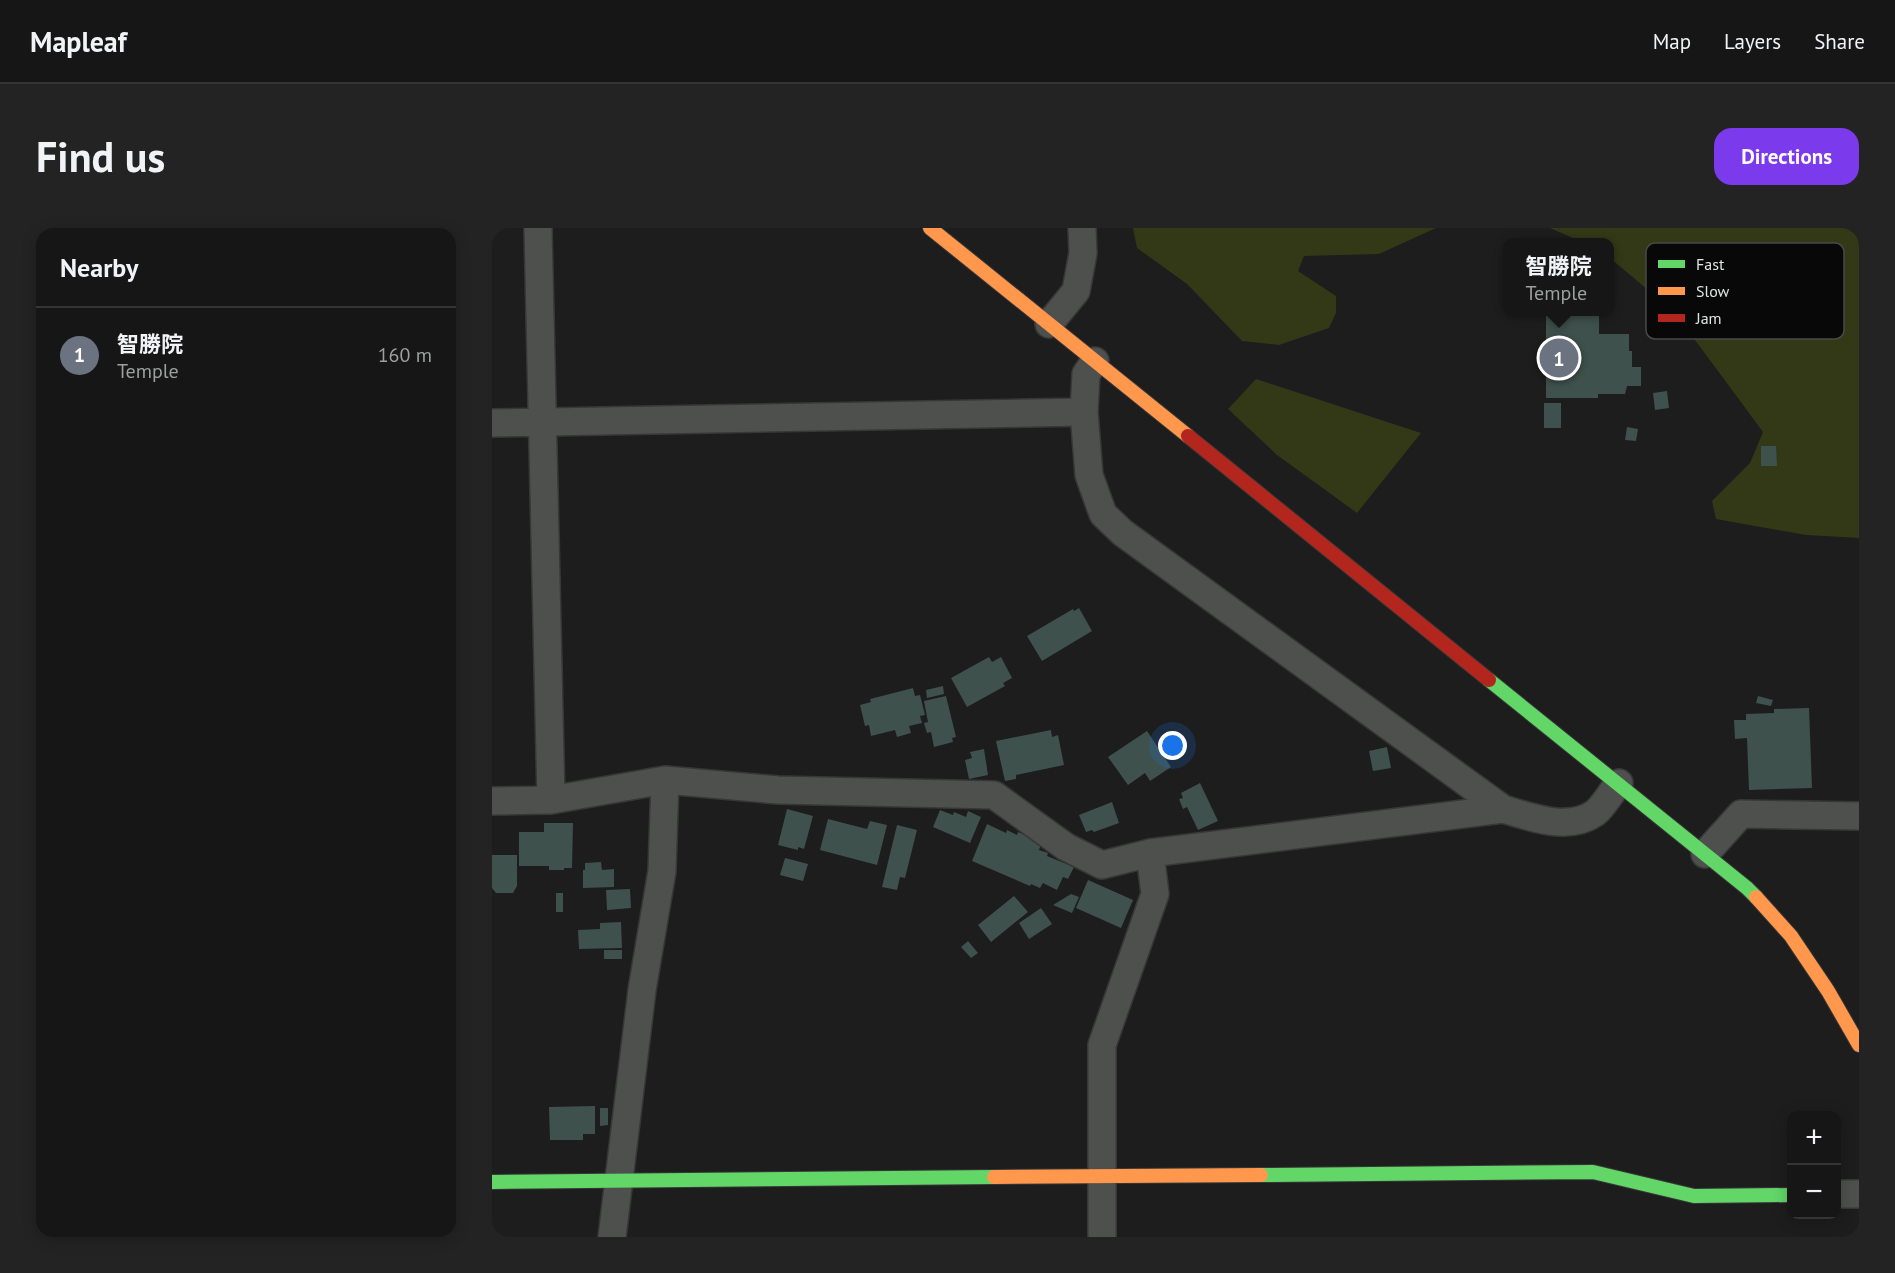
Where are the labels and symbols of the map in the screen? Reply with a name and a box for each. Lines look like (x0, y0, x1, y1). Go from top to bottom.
legend (1646, 243, 1844, 339)
text: Fast (1696, 254, 1725, 274)
text: Slow (1696, 281, 1730, 301)
text: Jam (1695, 308, 1722, 328)
pin: 1 (1540, 336, 1578, 380)
your location (1158, 731, 1187, 760)

